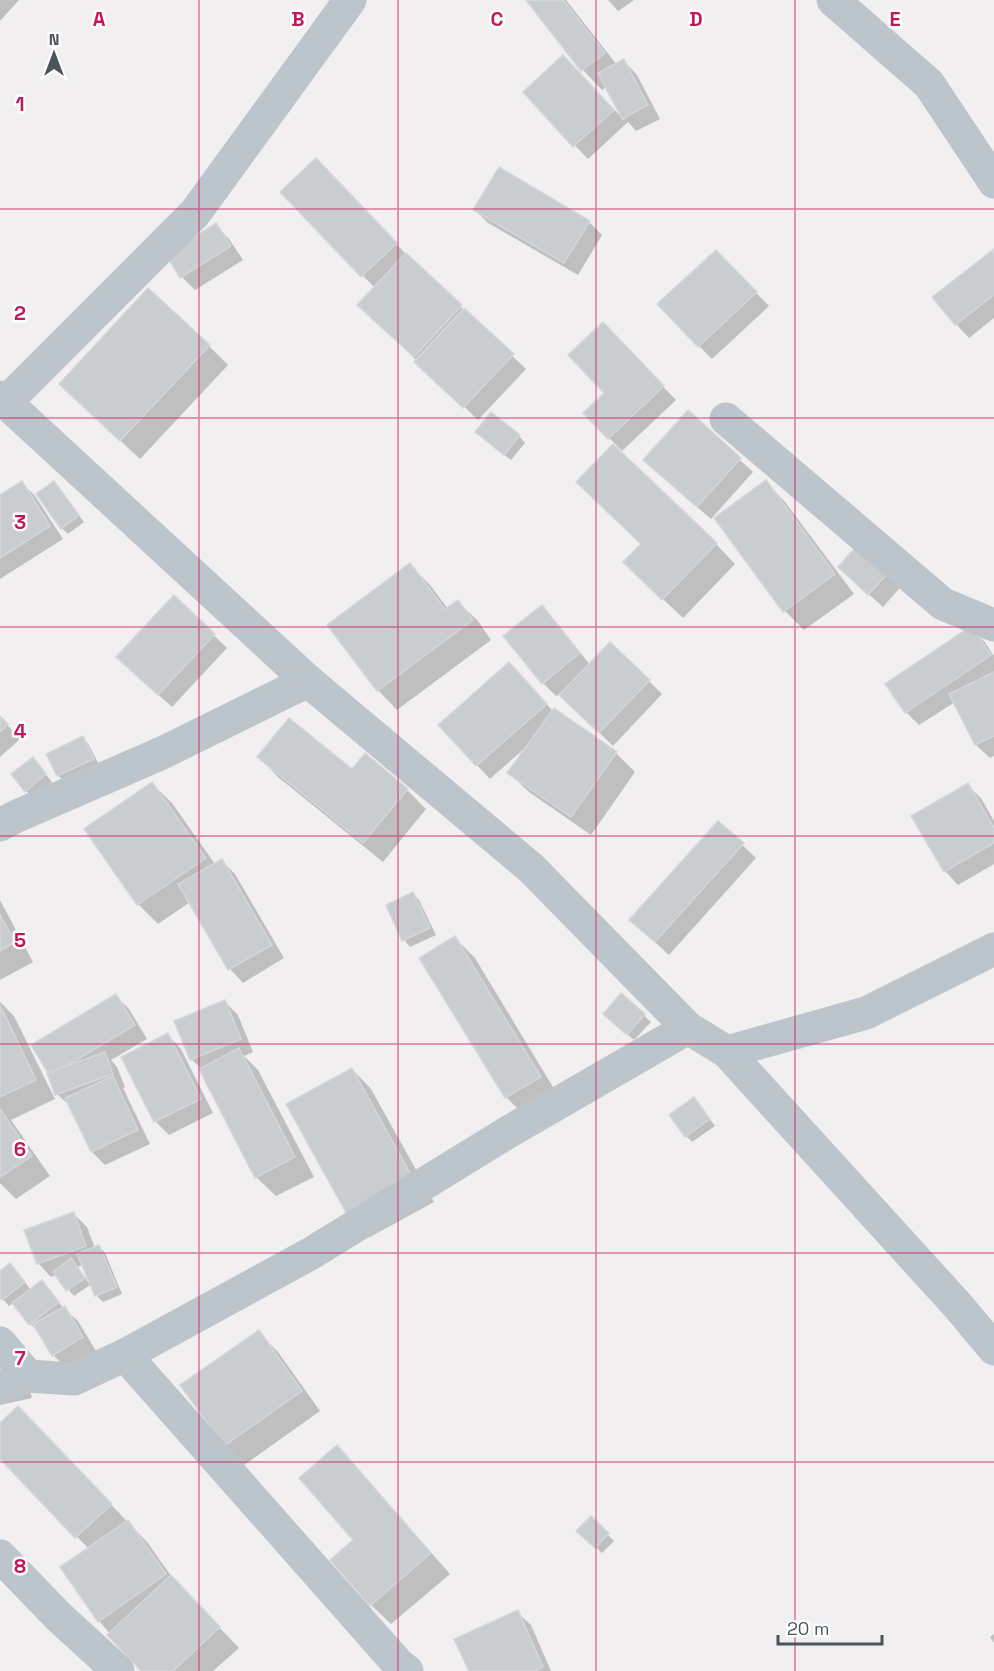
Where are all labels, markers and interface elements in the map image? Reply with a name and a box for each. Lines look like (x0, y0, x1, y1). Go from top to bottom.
text: A (93, 6, 106, 32)
text: B (291, 6, 305, 32)
text: C (491, 6, 504, 32)
text: D (689, 6, 703, 32)
text: E (889, 6, 901, 32)
north arrow (24, 24, 84, 84)
text: N (49, 29, 59, 50)
text: 1 (15, 91, 25, 117)
text: 2 (14, 300, 26, 326)
text: 3 (14, 509, 26, 535)
text: 4 (14, 718, 27, 744)
text: 5 (14, 927, 26, 953)
text: 6 (14, 1136, 26, 1162)
text: 7 (14, 1345, 26, 1371)
text: 8 (14, 1553, 26, 1579)
scale bar (778, 1608, 882, 1646)
text: 20 m (787, 1617, 830, 1640)

